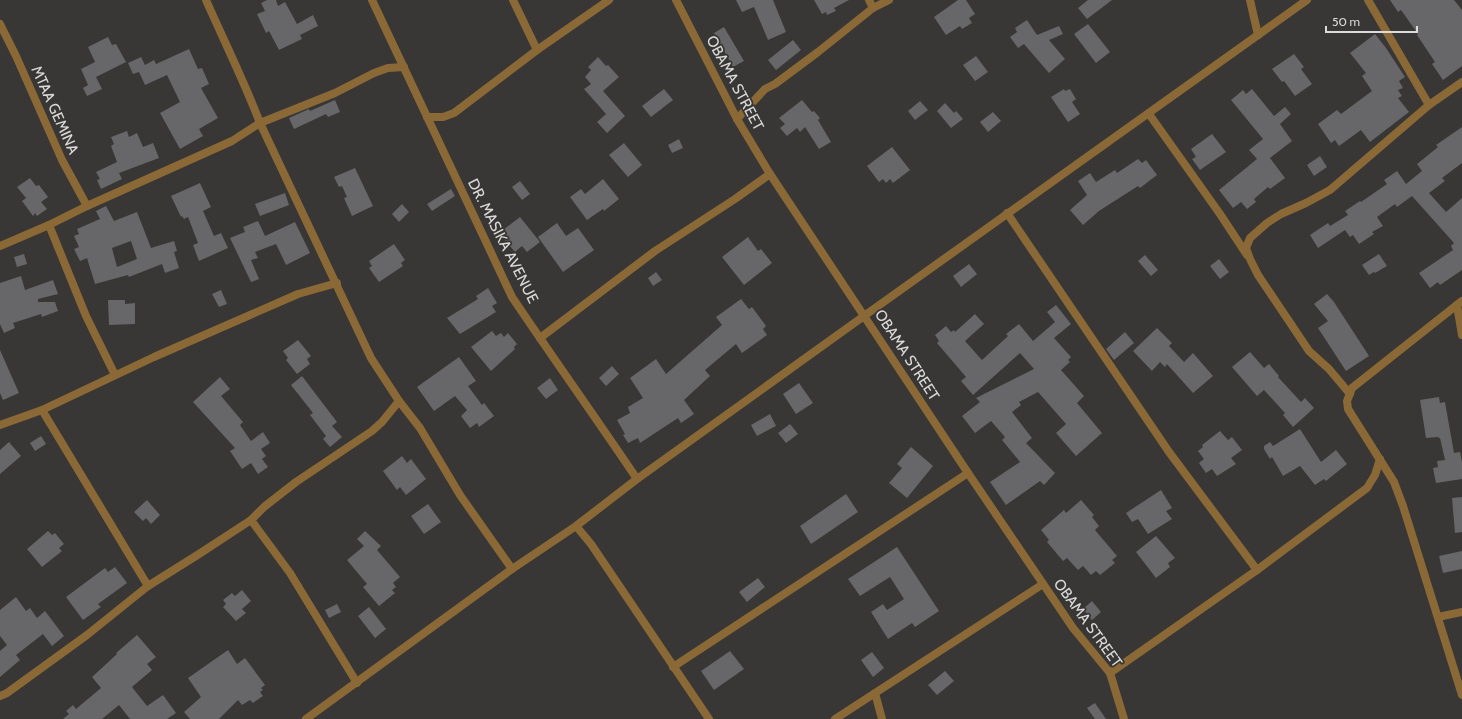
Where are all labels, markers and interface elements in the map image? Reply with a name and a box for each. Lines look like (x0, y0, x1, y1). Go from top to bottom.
scale bar (1326, 8, 1417, 34)
text: 50 m (1332, 14, 1360, 29)
street label: OBAMA STREET (702, 32, 768, 134)
street label: MTAA GEMINA (27, 63, 83, 158)
street label: DR. MASIKA AVENUE (464, 176, 542, 306)
street label: OBAMA STREET (871, 306, 943, 404)
street label: OBAMA STREET (1050, 575, 1126, 671)

